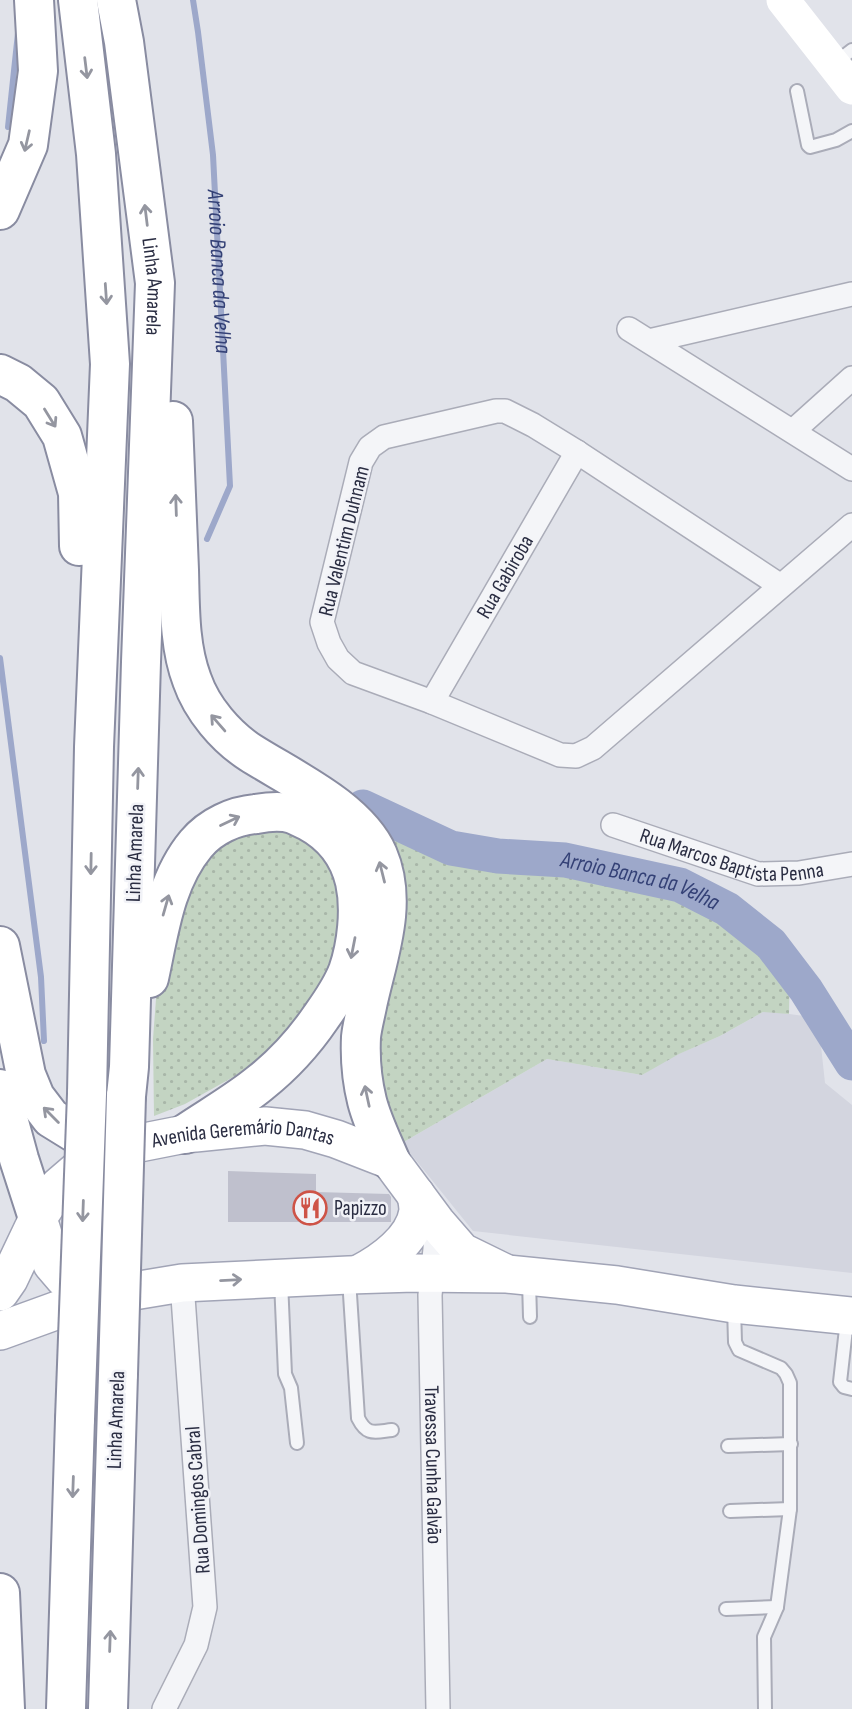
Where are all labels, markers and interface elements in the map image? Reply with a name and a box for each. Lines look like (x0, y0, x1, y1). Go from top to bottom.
one-way arrow (80, 56, 93, 79)
one-way arrow (20, 129, 33, 152)
water label: Arroio Banca da Velha (201, 188, 237, 355)
one-way arrow (140, 204, 153, 227)
street label: Linha Amarela (137, 236, 168, 336)
one-way arrow (99, 283, 112, 306)
one-way arrow (44, 407, 58, 427)
street label: Rua Valentim Duhnam (313, 463, 375, 619)
one-way arrow (170, 493, 183, 516)
street label: Rua Gabiroba (471, 530, 539, 623)
one-way arrow (210, 714, 226, 732)
one-way arrow (131, 767, 144, 790)
street label: Linha Amarela (121, 804, 149, 902)
one-way arrow (219, 813, 240, 827)
street label: Rua Marcos Baptista Penna (637, 823, 825, 887)
water label: Arroio Banca da Velha (557, 845, 725, 917)
one-way arrow (85, 852, 98, 875)
one-way arrow (375, 861, 388, 884)
one-way arrow (160, 894, 173, 916)
one-way arrow (346, 936, 359, 959)
one-way arrow (359, 1085, 373, 1108)
one-way arrow (42, 1106, 59, 1123)
street label: Avenida Geremário Dantas (149, 1113, 337, 1153)
restaurant icon: Papizzo (291, 1189, 329, 1227)
place label: Papizzo (334, 1196, 387, 1221)
one-way arrow (76, 1199, 89, 1222)
one-way arrow (220, 1274, 243, 1287)
street label: Linha Amarela (102, 1371, 130, 1469)
street label: Travessa Cunha Galvão (419, 1385, 447, 1544)
street label: Rua Domingos Cabral (180, 1426, 216, 1574)
one-way arrow (67, 1475, 80, 1498)
one-way arrow (103, 1630, 117, 1653)

